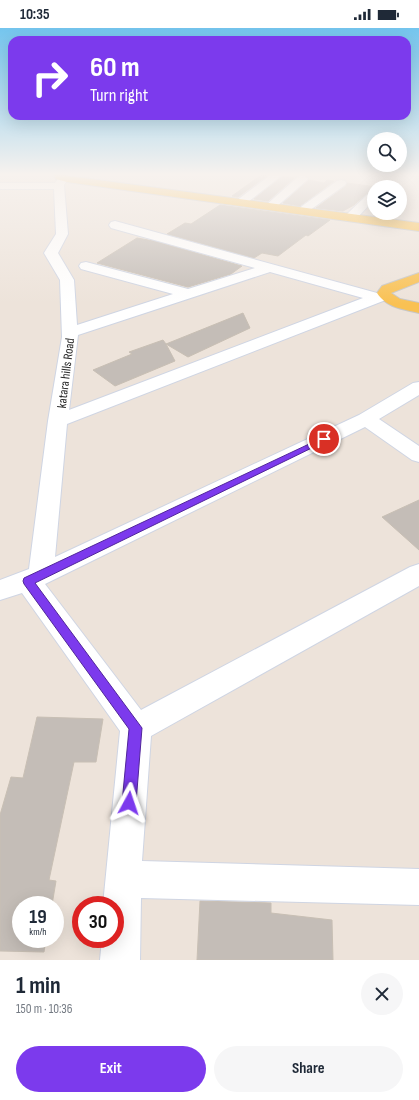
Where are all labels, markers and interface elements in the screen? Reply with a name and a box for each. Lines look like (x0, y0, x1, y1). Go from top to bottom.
text: 10:35 (20, 5, 49, 24)
text: 60 m (90, 51, 139, 84)
icon: right (24, 52, 76, 104)
text: Turn right (90, 85, 148, 106)
map controls (367, 132, 407, 220)
button: search (367, 132, 407, 172)
button: layers (367, 180, 407, 220)
street label: katara hills Road (54, 337, 78, 409)
pin (307, 422, 341, 456)
icon: arrive (313, 428, 335, 450)
position arrow (108, 782, 150, 824)
speed limit sign: 30 (72, 896, 124, 948)
text: 19 (29, 905, 47, 929)
text: km/h (29, 926, 47, 938)
text: 1 min (16, 971, 61, 1000)
button: close (361, 973, 403, 1015)
text: 150 m · 10:36 (16, 1001, 72, 1017)
button: Exit (16, 1046, 206, 1092)
button: Share (214, 1046, 403, 1092)

